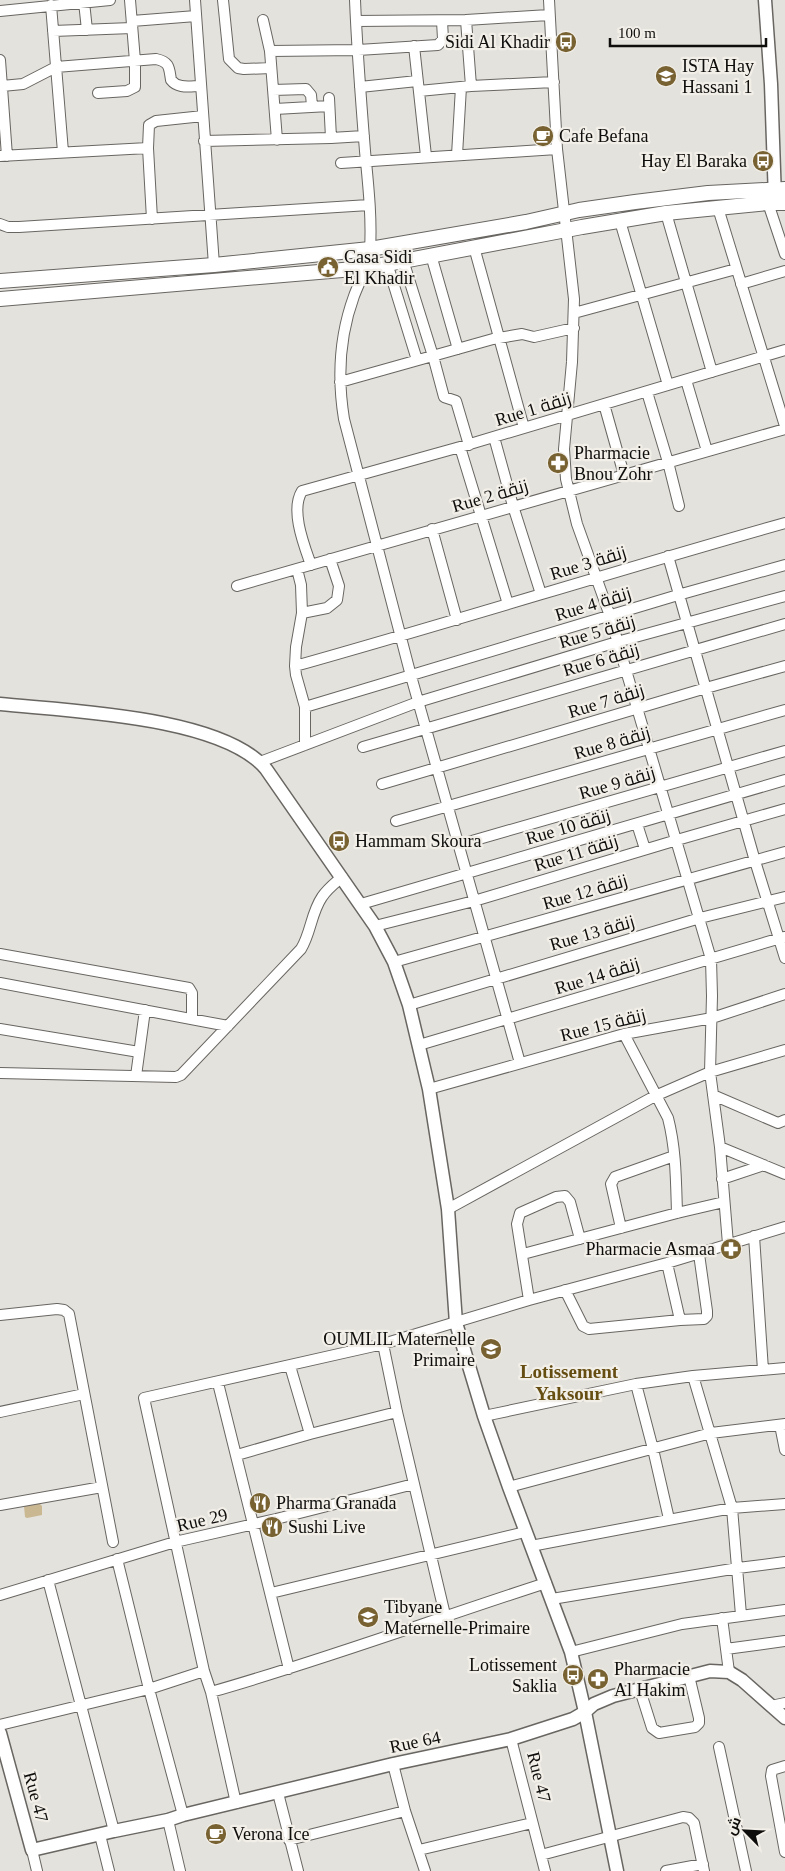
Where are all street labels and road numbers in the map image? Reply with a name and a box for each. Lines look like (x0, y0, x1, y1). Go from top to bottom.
street label: Rue 1 زنقة (493, 388, 574, 431)
street label: Rue 2 زنقة (450, 476, 531, 517)
street label: Rue 3 زنقة (548, 542, 629, 585)
street label: Rue 4 زنقة (553, 583, 634, 626)
street label: Rue 5 زنقة (557, 612, 638, 653)
street label: Rue 6 زنقة (561, 640, 642, 681)
street label: Rue 7 زنقة (566, 680, 647, 723)
street label: Rue 8 زنقة (572, 723, 653, 764)
street label: Rue 9 زنقة (577, 763, 658, 804)
street label: Rue 10 زنقة (523, 805, 613, 850)
street label: Rue 11 زنقة (532, 831, 621, 876)
street label: Rue 12 زنقة (540, 870, 630, 915)
street label: Rue 13 زنقة (547, 911, 637, 956)
street label: Rue 14 زنقة (552, 954, 642, 999)
street label: Rue 15 زنقة (558, 1005, 648, 1046)
street label: Rue 29 (175, 1504, 229, 1536)
street label: Rue 64 (388, 1727, 442, 1757)
street label: Rue 47 (523, 1750, 555, 1804)
street label: Rue 47 (20, 1770, 52, 1824)

